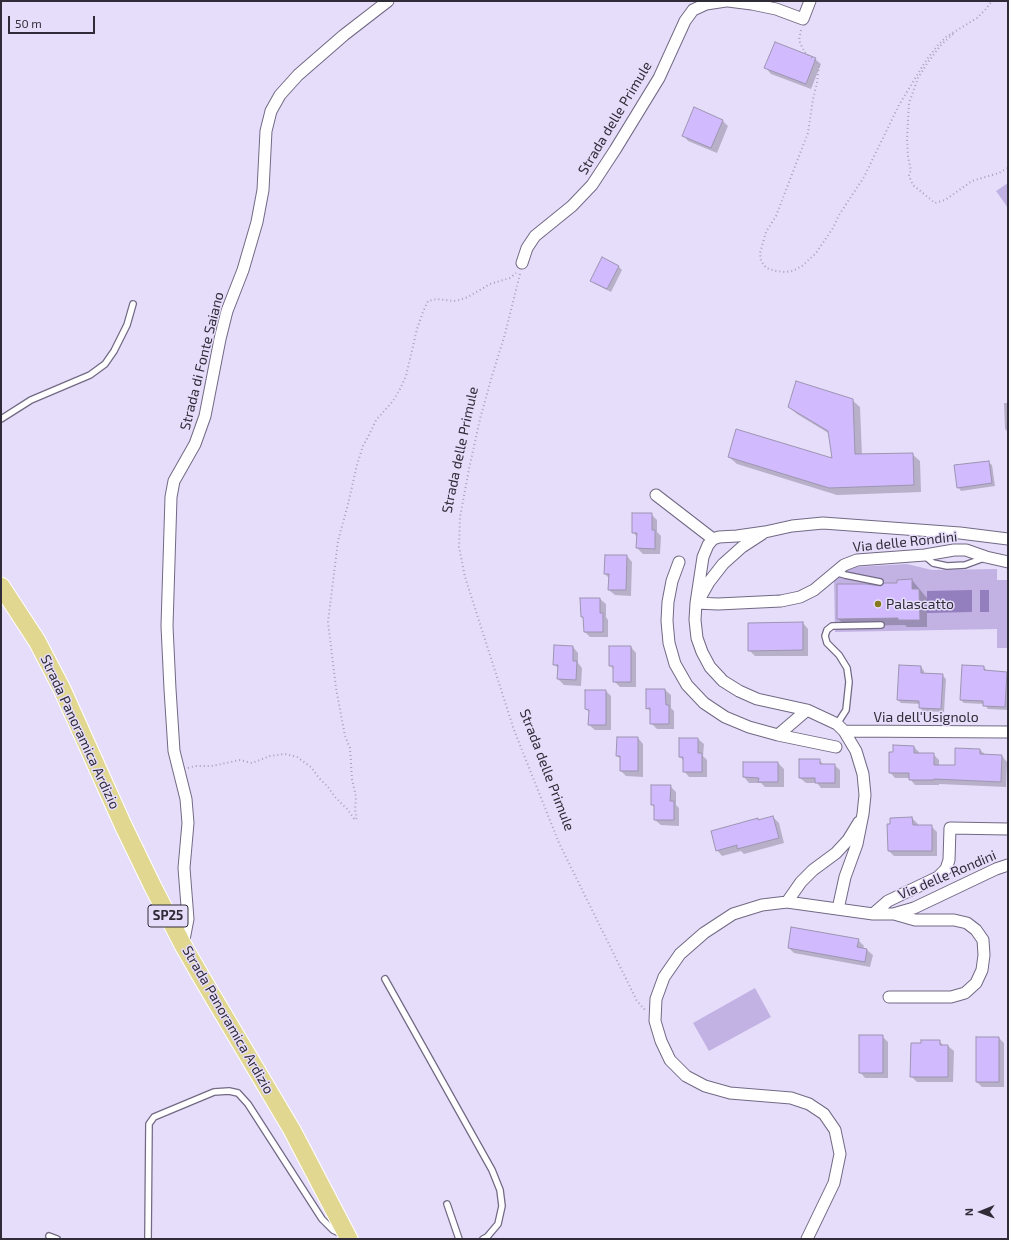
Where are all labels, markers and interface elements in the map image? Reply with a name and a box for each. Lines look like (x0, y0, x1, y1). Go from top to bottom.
scale bar (10, 8, 97, 34)
text: 50 m (15, 16, 42, 30)
street label: Strada delle Primule (575, 58, 655, 178)
street label: Strada di Fonte Saiano (177, 290, 227, 432)
street label: Strada delle Primule (438, 385, 482, 515)
street label: Via delle Rondini (852, 528, 958, 556)
place label: Palascatto (886, 596, 954, 612)
marker: Palascatto (873, 599, 883, 609)
street label: Strada Panoramica Ardizio (37, 652, 123, 812)
street label: Strada delle Primule (516, 707, 578, 833)
street label: Via dell'Usignolo (873, 709, 979, 725)
street label: Via delle Rondini (895, 847, 999, 903)
road number: SP25 (148, 905, 188, 927)
street label: Strada Panoramica Ardizio (179, 943, 277, 1097)
north arrow (961, 1192, 1001, 1232)
text: N (962, 1208, 975, 1216)

